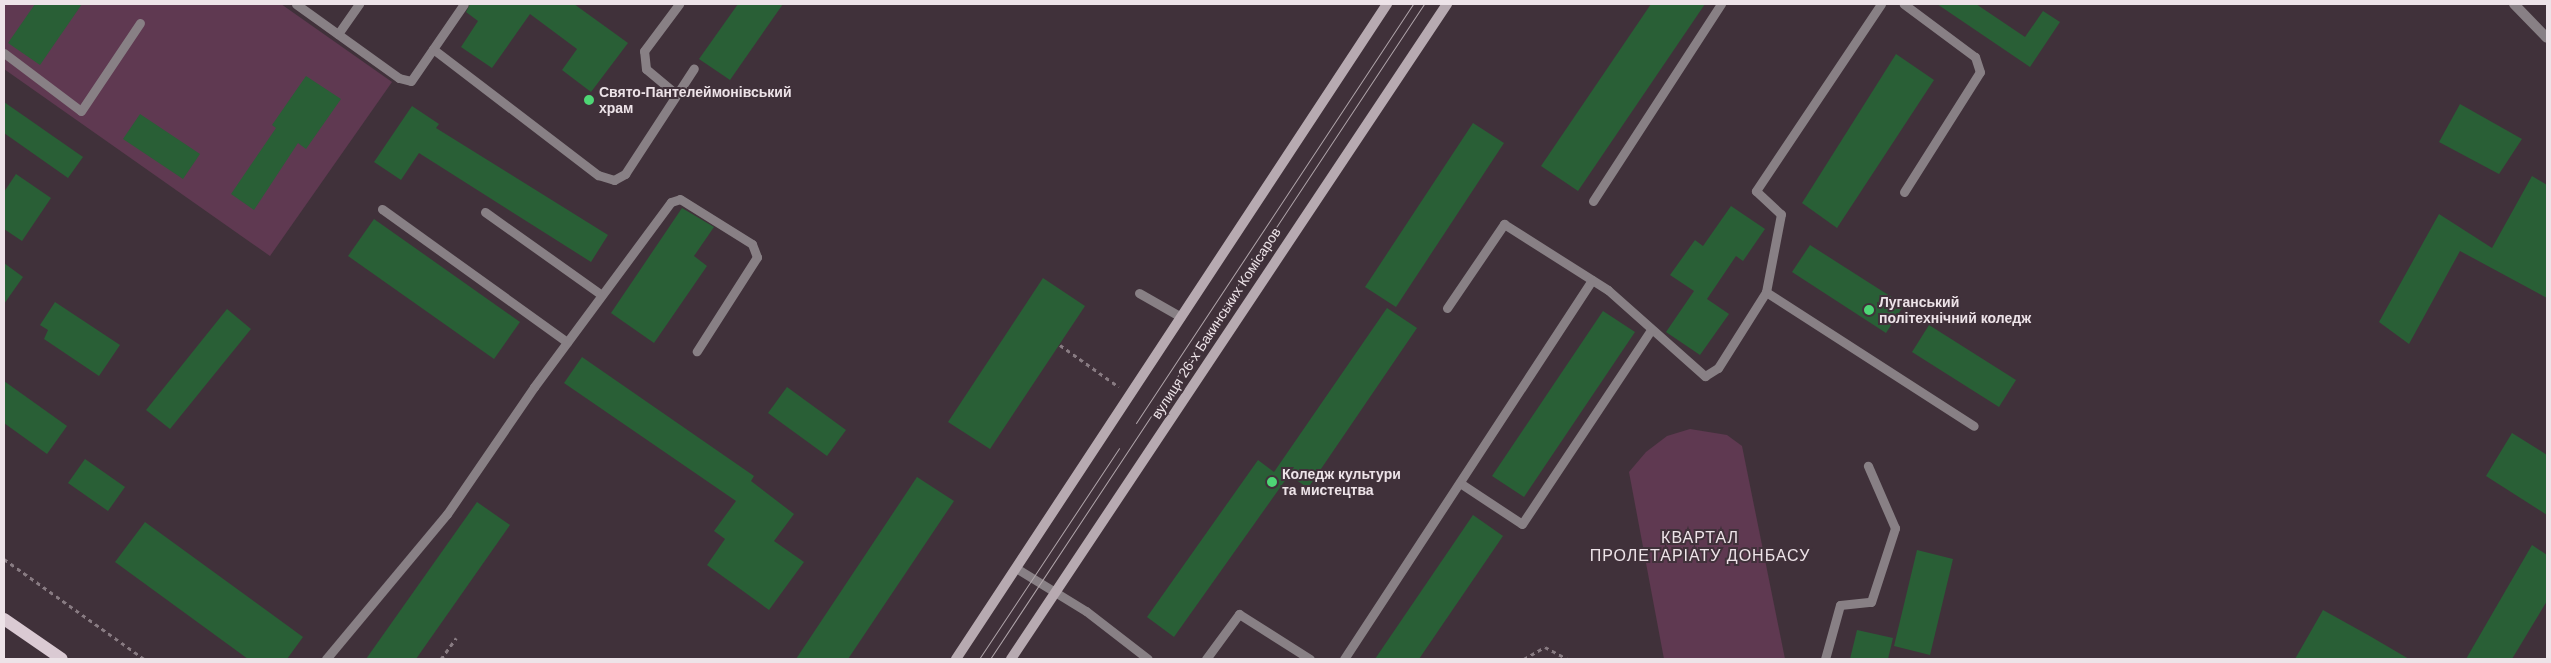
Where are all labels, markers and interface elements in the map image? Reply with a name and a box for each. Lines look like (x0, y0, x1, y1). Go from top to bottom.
place label: Свято-Пантелеймонівський храм (599, 84, 792, 116)
marker: Свято-Пантелеймонівський храм (583, 94, 595, 106)
street label: вулиця 26-х Бакинських Комісаров (1148, 224, 1284, 422)
place label: Луганський політехнічний коледж (1879, 294, 2031, 326)
marker: Луганський політехнічний коледж (1863, 304, 1875, 316)
place label: Коледж культури та мистецтва (1282, 466, 1401, 498)
marker: Коледж культури та мистецтва (1266, 476, 1278, 488)
district label: КВАРТАЛ ПРОЛЕТАРІАТУ ДОНБАСУ (1587, 528, 1813, 566)

